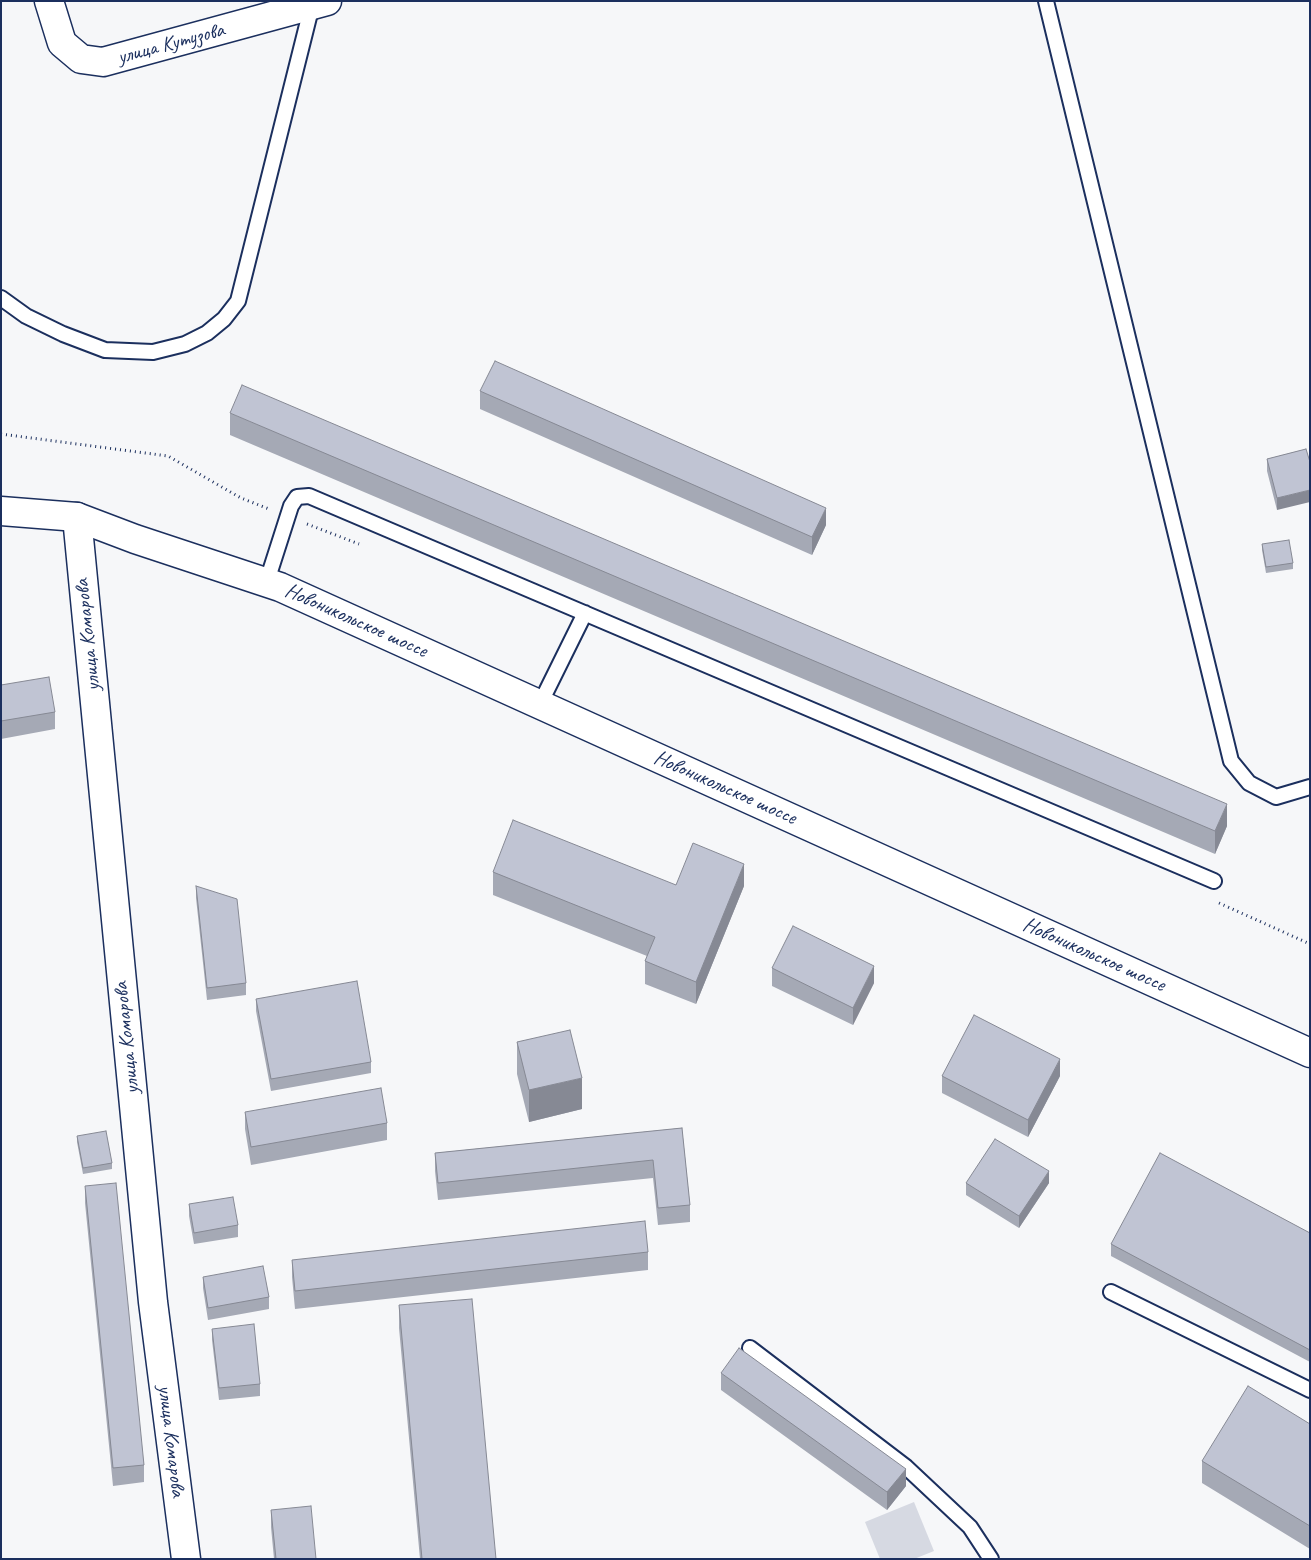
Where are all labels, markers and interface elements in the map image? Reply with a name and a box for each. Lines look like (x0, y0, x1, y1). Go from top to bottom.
street label: улица Кутузова (115, 18, 227, 70)
street label: улица Комарова (70, 578, 106, 692)
street label: Новоникольское шоссе (281, 578, 431, 664)
street label: Новоникольское шоссе (650, 745, 800, 831)
street label: Новоникольское шоссе (1019, 912, 1169, 998)
street label: улица Комарова (109, 981, 145, 1095)
street label: улица Комарова (152, 1384, 190, 1498)

